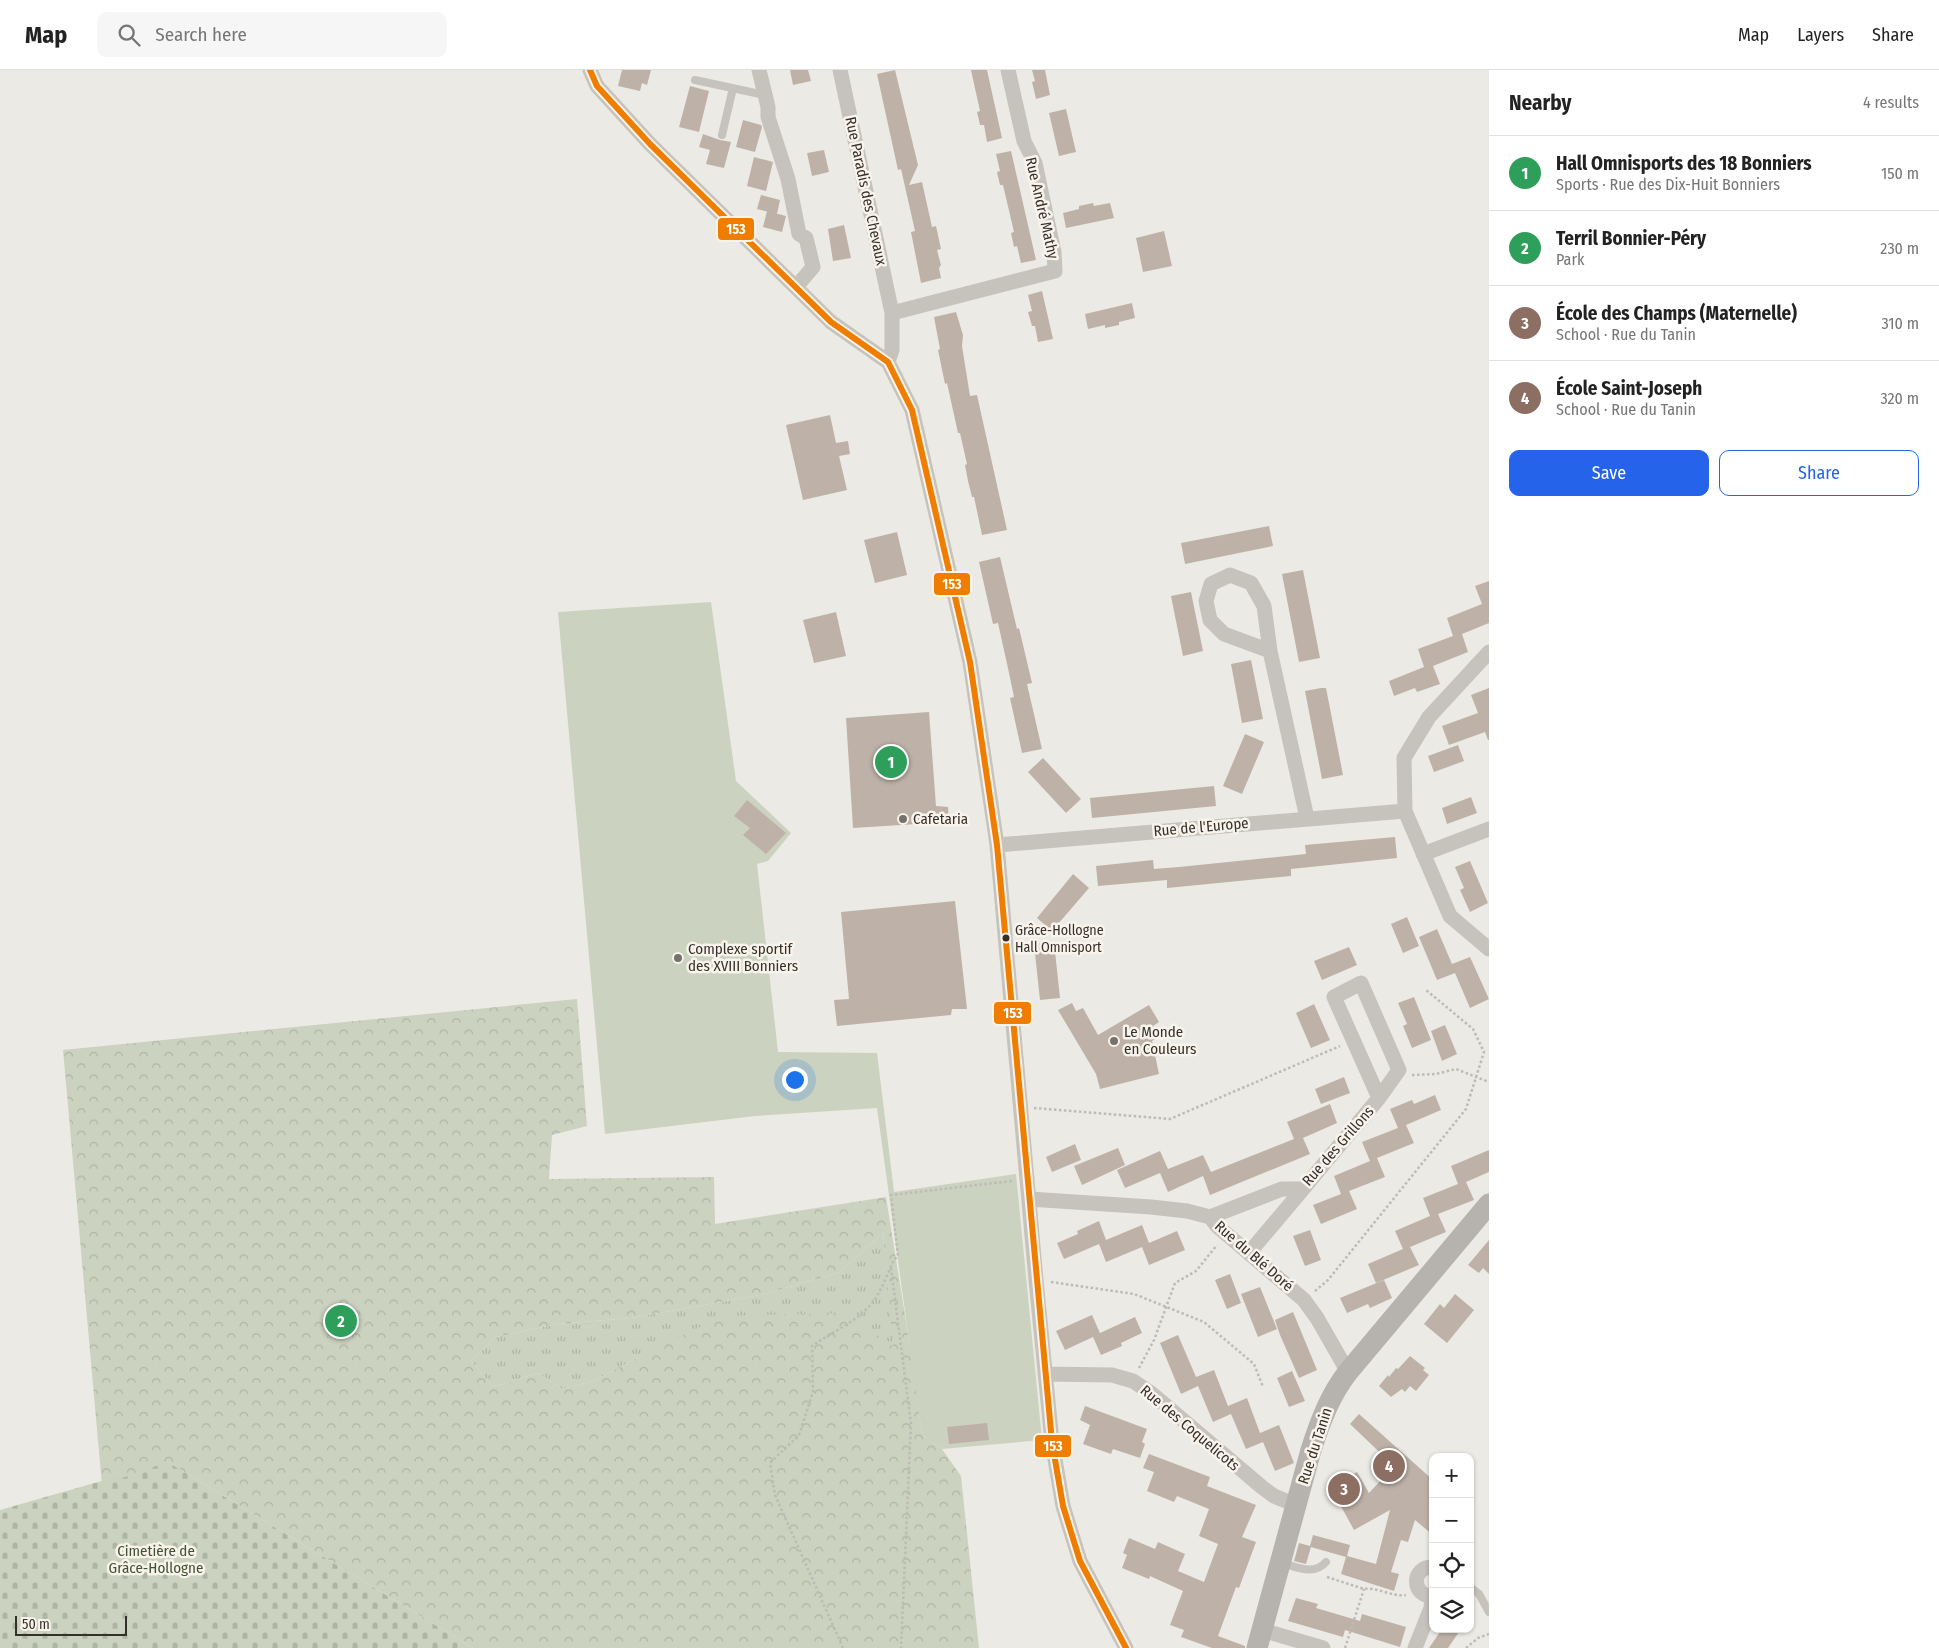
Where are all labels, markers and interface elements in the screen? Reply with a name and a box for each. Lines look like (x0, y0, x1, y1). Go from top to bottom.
search box (97, 12, 447, 57)
text: Map (25, 21, 67, 49)
icon: search (115, 21, 143, 49)
text: Search here (155, 23, 247, 46)
text: Map (1738, 24, 1769, 46)
text: Layers (1797, 24, 1844, 46)
text: Share (1872, 24, 1914, 46)
text: Nearby (1509, 90, 1571, 116)
text: 4 results (1863, 93, 1919, 112)
street label: Rue Paradis des Chevaux (841, 115, 891, 267)
text: Hall Omnisports des 18 Bonniers (1556, 152, 1812, 175)
street label: Rue André Mathy (1022, 155, 1063, 261)
text: 1 (1522, 164, 1528, 183)
text: 150 m (1881, 164, 1919, 183)
text: Sports · Rue des Dix-Huit Bonniers (1556, 175, 1780, 194)
line badge: 153 (717, 217, 755, 241)
text: 153 (726, 221, 746, 238)
text: Terril Bonnier-Péry (1556, 227, 1706, 250)
text: 2 (1521, 239, 1529, 258)
text: 230 m (1880, 239, 1919, 258)
text: Park (1556, 250, 1584, 269)
text: École des Champs (Maternelle) (1556, 302, 1797, 325)
text: 3 (1521, 314, 1529, 333)
text: 310 m (1882, 314, 1919, 333)
text: School · Rue du Tanin (1556, 325, 1696, 344)
text: École Saint-Joseph (1556, 377, 1702, 400)
text: 4 (1521, 389, 1529, 408)
text: 320 m (1880, 389, 1919, 408)
text: School · Rue du Tanin (1556, 400, 1696, 419)
button: Save (1509, 450, 1709, 496)
button: Share (1719, 450, 1919, 496)
line badge: 153 (933, 572, 971, 596)
text: 153 (942, 576, 962, 593)
pin: 1 (875, 743, 907, 781)
place label: Cafetaria (913, 810, 968, 828)
marker: Cafetaria (897, 813, 909, 825)
street label: Rue de l'Europe (1153, 814, 1249, 840)
place label: Grâce-Hollogne Hall Omnisport (1015, 922, 1104, 956)
marker: Grâce-Hollogne Hall Omnisport (1001, 933, 1011, 943)
place label: Complexe sportif des XVIII Bonniers (688, 940, 798, 975)
marker: Complexe sportif des XVIII Bonniers (672, 952, 684, 964)
line badge: 153 (993, 1001, 1032, 1025)
text: 153 (1003, 1005, 1023, 1022)
place label: Le Monde en Couleurs (1124, 1023, 1196, 1058)
marker: Le Monde en Couleurs (1108, 1035, 1120, 1047)
your location (782, 1067, 808, 1093)
street label: Rue des Grillons (1298, 1102, 1378, 1190)
street label: Rue du Blé Doré (1211, 1217, 1297, 1295)
pin: 2 (325, 1302, 357, 1340)
street label: Rue des Coquelicots (1137, 1381, 1243, 1475)
street label: Rue du Tanin (1294, 1405, 1336, 1487)
line badge: 153 (1034, 1434, 1072, 1458)
text: 153 (1043, 1438, 1063, 1455)
pin: 4 (1373, 1447, 1405, 1485)
map controls (1429, 1453, 1474, 1633)
button: + (1429, 1453, 1474, 1498)
pin: 3 (1328, 1470, 1360, 1508)
button: − (1429, 1498, 1474, 1543)
park label: Cimetière de Grâce-Hollogne (109, 1542, 203, 1577)
button: locate (1429, 1543, 1474, 1588)
button: layers (1429, 1588, 1474, 1633)
scale bar (15, 1613, 128, 1636)
text: 50 m (22, 1616, 50, 1633)

